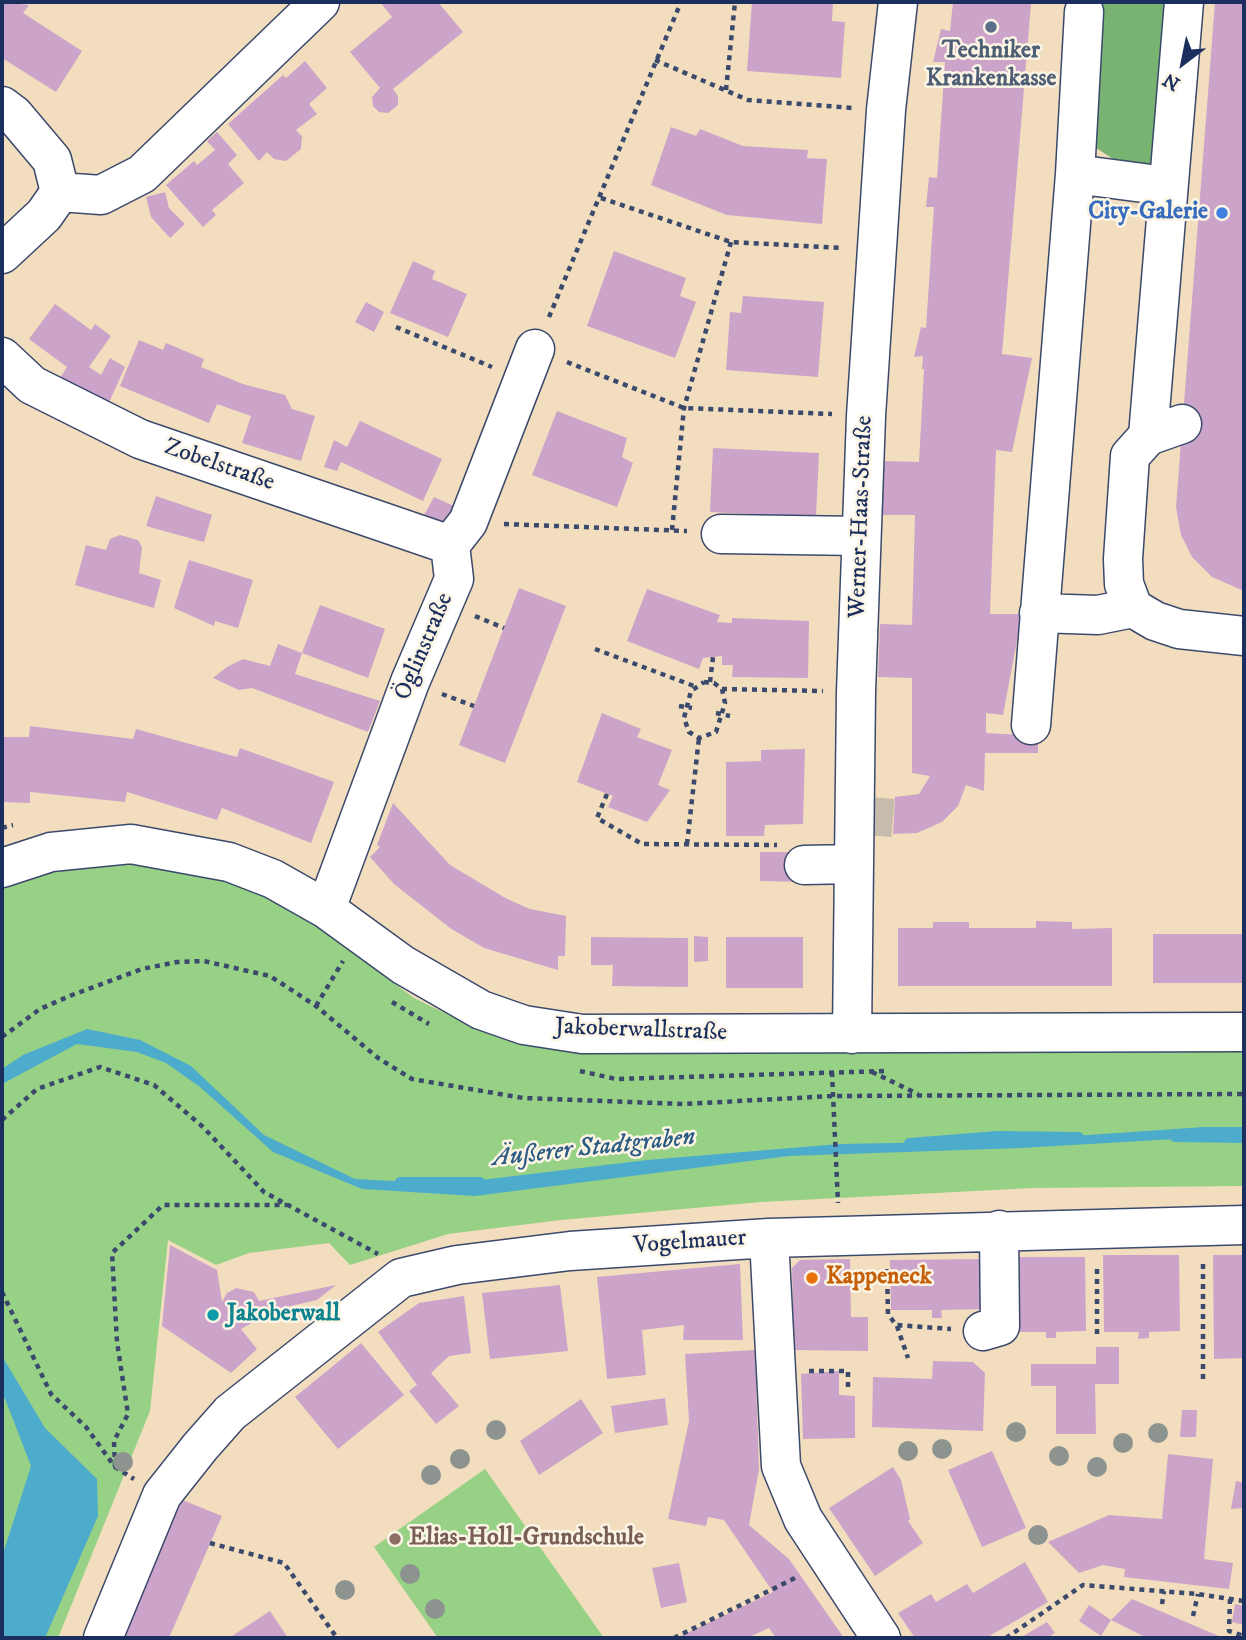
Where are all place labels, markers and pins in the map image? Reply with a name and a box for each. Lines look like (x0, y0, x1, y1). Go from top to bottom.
marker: Techniker Krankenkasse (983, 19, 999, 35)
place label: Techniker Krankenkasse (926, 38, 1056, 94)
place label: City-Galerie (1088, 199, 1208, 227)
marker: City-Galerie (1214, 205, 1230, 221)
place label: Kappeneck (826, 1264, 932, 1292)
marker: Kappeneck (804, 1270, 820, 1286)
place label: Jakoberwall (227, 1301, 340, 1329)
marker: Jakoberwall (205, 1307, 221, 1323)
place label: Elias-Holl-Grundschule (409, 1525, 644, 1553)
marker: Elias-Holl-Grundschule (387, 1531, 403, 1547)

